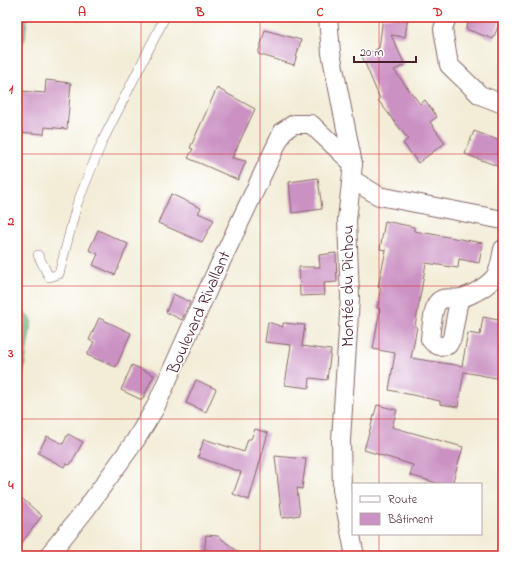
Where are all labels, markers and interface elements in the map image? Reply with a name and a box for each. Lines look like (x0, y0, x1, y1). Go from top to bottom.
text: A (78, 3, 86, 22)
text: B (195, 3, 205, 22)
text: C (316, 3, 324, 22)
text: D (432, 3, 443, 22)
scale bar (354, 38, 416, 64)
text: 20 m (360, 44, 383, 62)
text: 1 (9, 80, 14, 99)
text: 2 (7, 212, 15, 231)
street label: Montée du Pichou (336, 225, 361, 347)
street label: Boulevard Rivallant (161, 247, 238, 379)
text: 3 (7, 344, 14, 363)
text: 4 (7, 476, 14, 495)
legend (352, 483, 482, 535)
text: Route (388, 491, 418, 509)
text: Bâtiment (387, 511, 433, 529)

